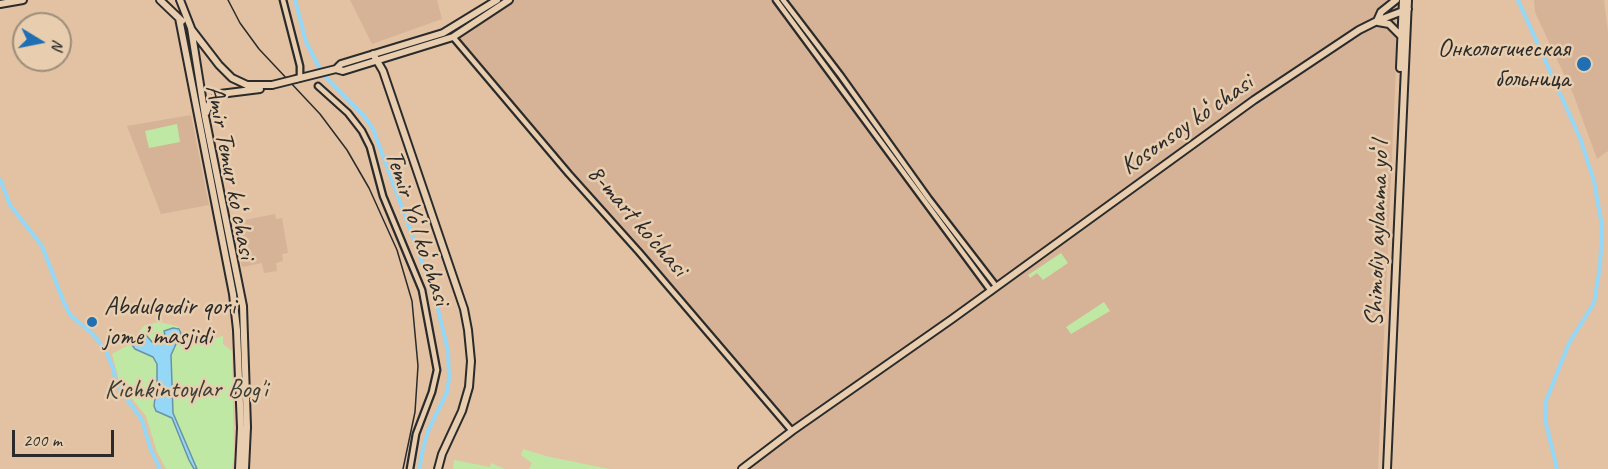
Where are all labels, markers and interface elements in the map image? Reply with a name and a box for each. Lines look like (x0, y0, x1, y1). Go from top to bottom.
north arrow (12, 12, 72, 72)
place label: Онкологическая больница (1438, 33, 1570, 94)
text: N (47, 38, 68, 51)
marker: Онкологическая больница (1575, 55, 1593, 73)
street label: Kosonsoy koʻchasi (1115, 68, 1259, 182)
street label: Amir Temur koʻchasi (198, 82, 262, 262)
street label: Shimoliy aylanma yoʻl (1359, 141, 1397, 327)
street label: Temir Yoʻl koʻchasi (377, 147, 457, 309)
street label: 8-mart ko'chasi (580, 159, 694, 283)
place label: Abdulqodir qori jome’ masjidi (104, 291, 235, 352)
marker: Abdulqodir qori jome’ masjidi (85, 315, 99, 329)
park label: Kichkintoylar Bog'i (104, 374, 268, 406)
scale bar (15, 418, 117, 456)
text: 200 m (23, 429, 62, 451)

